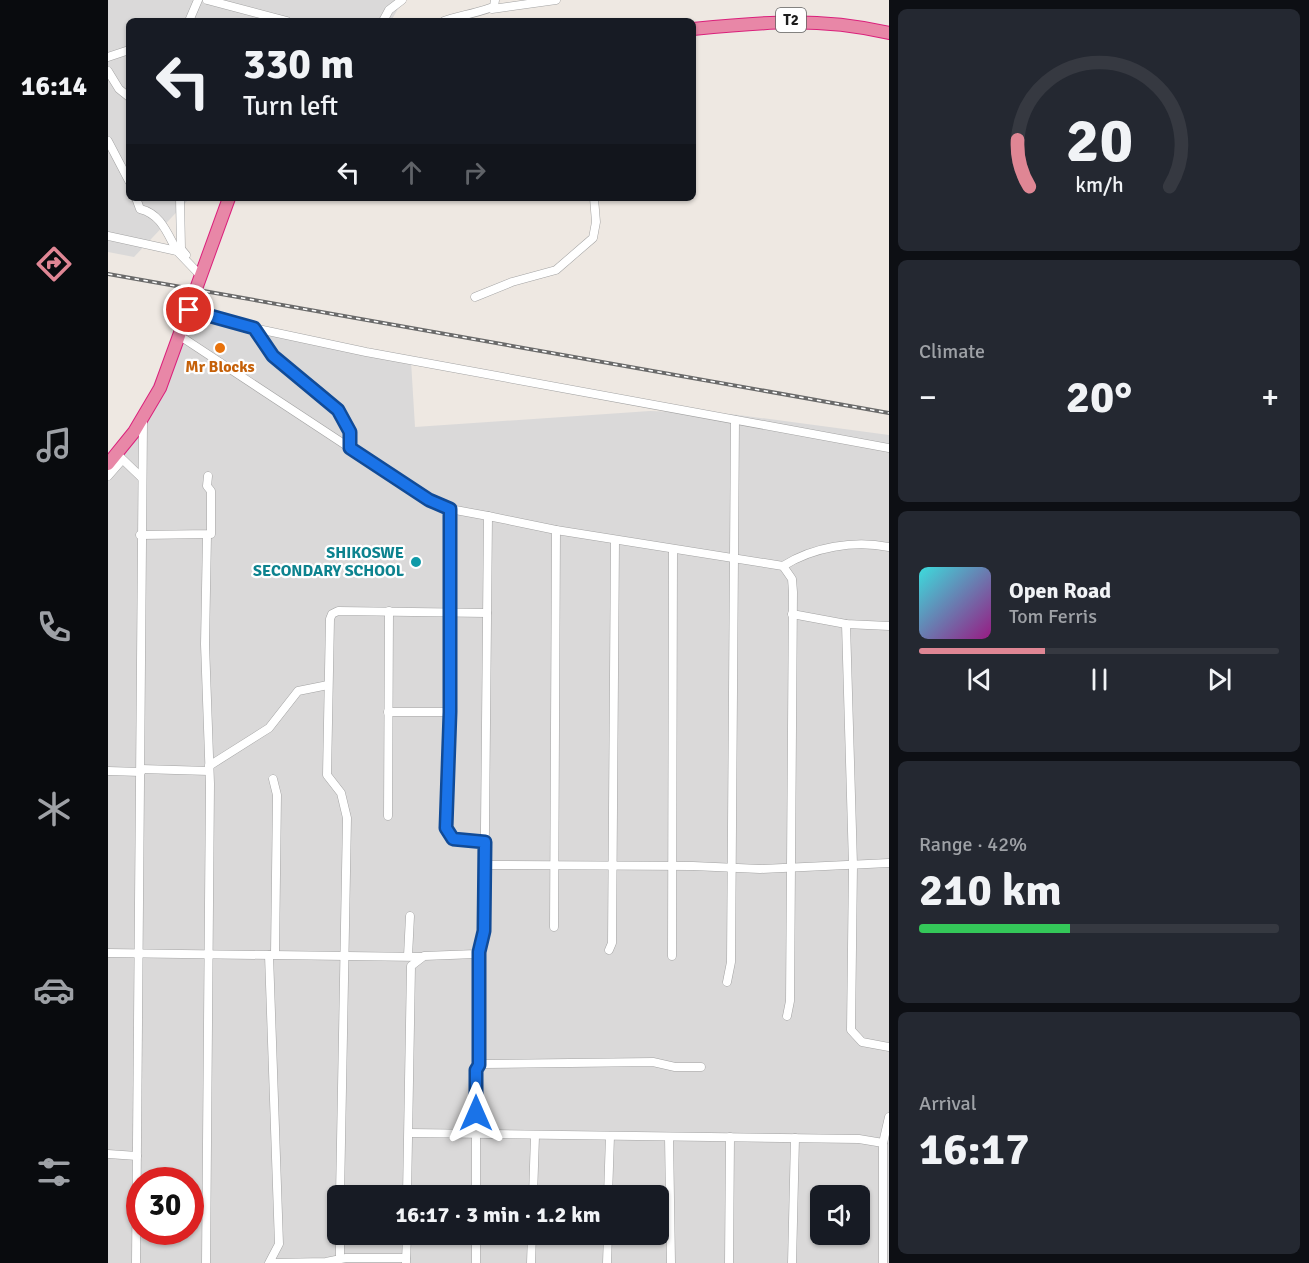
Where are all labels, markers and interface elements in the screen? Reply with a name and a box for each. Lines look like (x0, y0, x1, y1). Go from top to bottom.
road number: T2 (776, 8, 806, 32)
text: 330 m (243, 39, 354, 90)
icon: left (144, 42, 222, 120)
text: 16:14 (21, 70, 87, 103)
text: Turn left (243, 90, 338, 123)
text: 20 (1065, 102, 1133, 179)
icon: left (332, 156, 365, 189)
icon: ahead (395, 156, 428, 189)
icon: right (458, 156, 491, 189)
text: km/h (1075, 172, 1123, 198)
icon: directions (33, 243, 75, 285)
pin (163, 284, 214, 335)
icon: arrive (172, 293, 205, 326)
text: Climate (919, 339, 985, 364)
marker: Mr Blocks (213, 341, 227, 355)
place label: Mr Blocks (185, 357, 255, 377)
text: 20° (1066, 370, 1132, 425)
text: − (919, 377, 937, 418)
text: + (1261, 377, 1279, 418)
icon: music (33, 424, 75, 466)
place label: SHIKOSWE SECONDARY SCHOOL (253, 543, 405, 581)
marker: SHIKOSWE SECONDARY SCHOOL (409, 555, 423, 569)
text: Open Road (1009, 577, 1111, 604)
text: Tom Ferris (1009, 604, 1097, 629)
icon: phone (33, 606, 75, 648)
icon: previous (963, 663, 996, 696)
icon: pause (1083, 663, 1116, 696)
icon: next (1203, 663, 1236, 696)
icon: climate (33, 788, 75, 830)
text: Range · 42% (919, 832, 1027, 857)
text: 210 km (919, 863, 1062, 918)
icon: car (33, 969, 75, 1011)
position arrow (444, 1081, 508, 1145)
text: Arrival (919, 1091, 977, 1116)
text: 16:17 (919, 1122, 1029, 1177)
icon: filters (33, 1151, 75, 1193)
speed limit sign: 30 (126, 1167, 204, 1245)
map controls (810, 1185, 870, 1245)
button: sound (810, 1185, 870, 1245)
text: 16:17 · 3 min · 1.2 km (395, 1201, 601, 1228)

